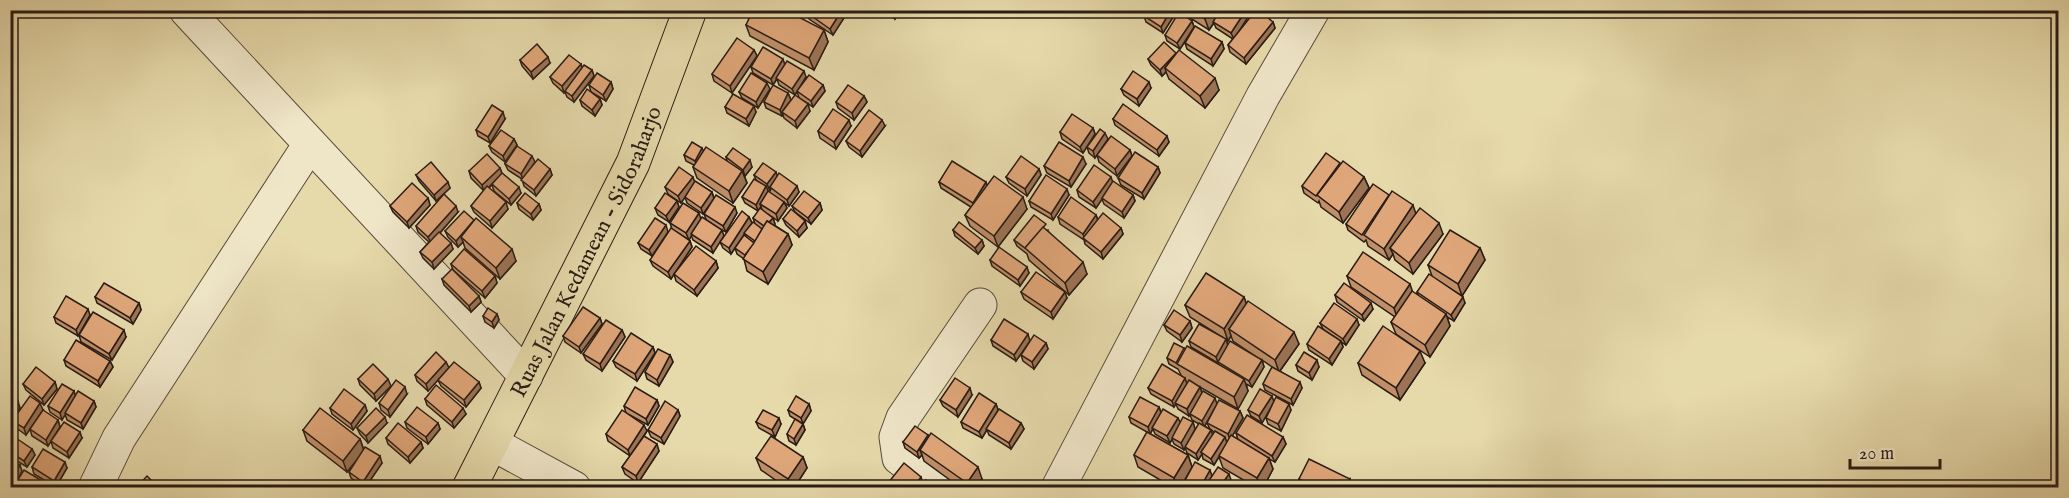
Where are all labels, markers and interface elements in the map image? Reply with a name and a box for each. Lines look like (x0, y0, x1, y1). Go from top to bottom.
street label: Ruas Jalan Kedamean - Sidoraharjo (505, 102, 669, 402)
scale bar (1850, 432, 1940, 470)
text: 20 m (1859, 443, 1894, 466)

